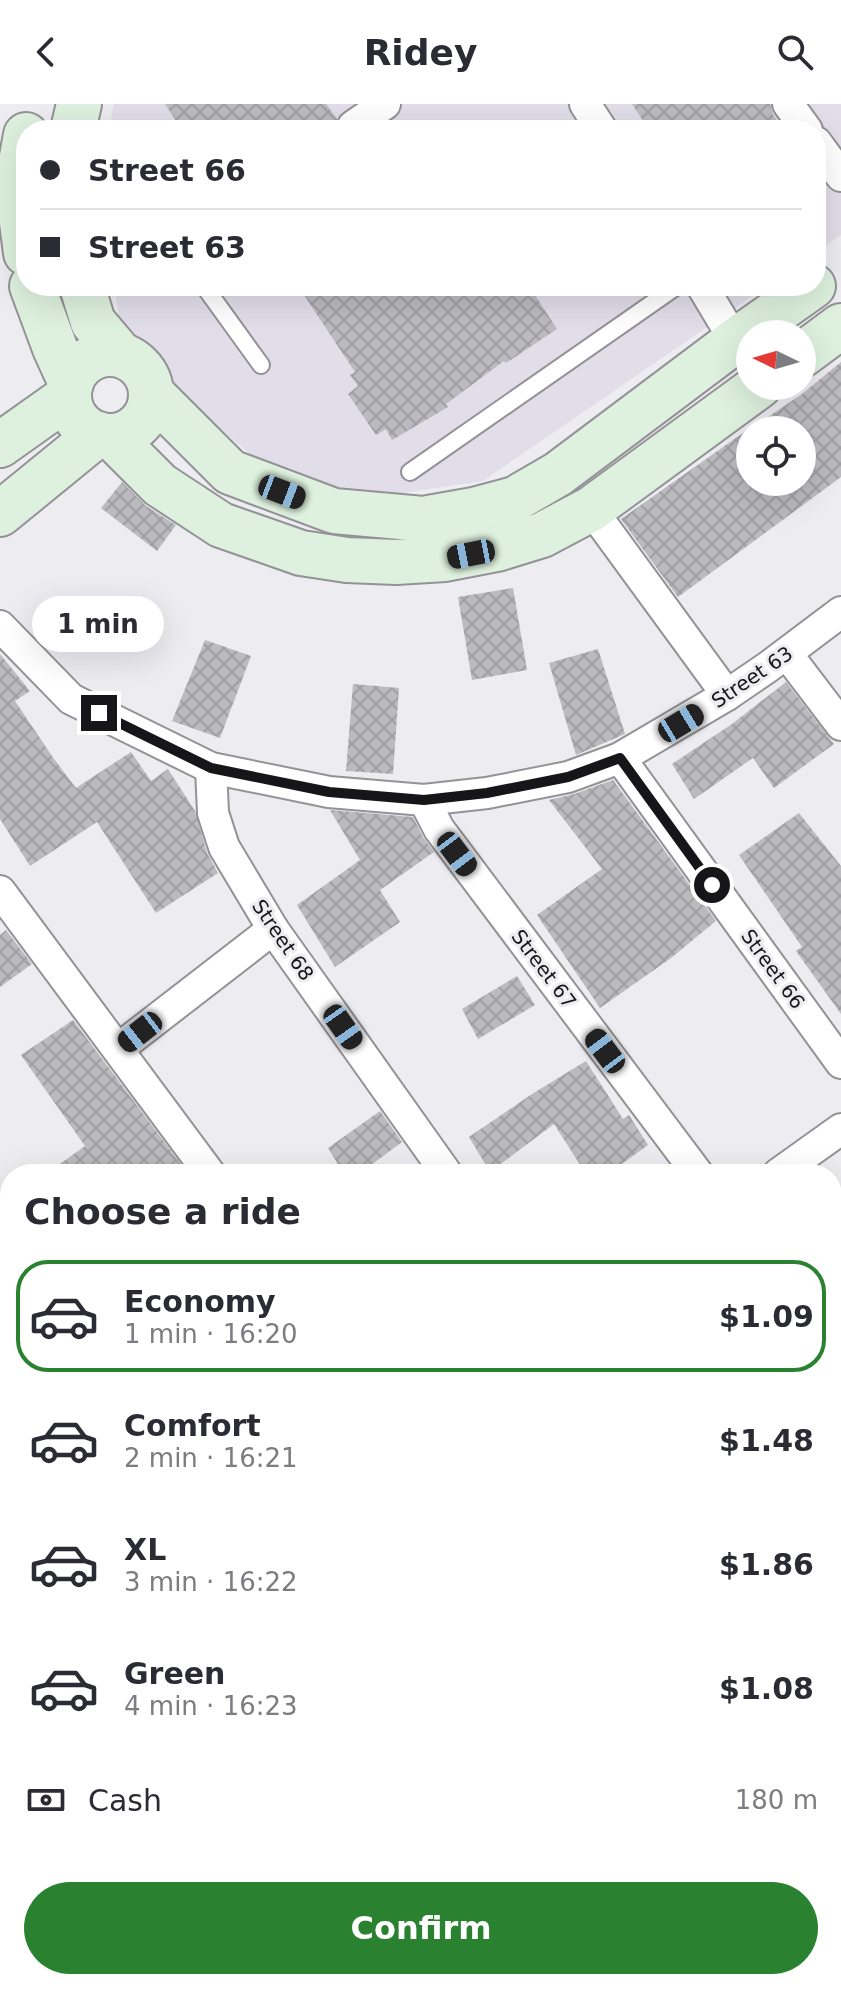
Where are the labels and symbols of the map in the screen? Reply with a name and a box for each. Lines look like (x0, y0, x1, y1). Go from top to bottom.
north arrow (736, 320, 816, 400)
car (255, 472, 309, 512)
car (445, 538, 497, 570)
callout: 1 min (33, 597, 165, 653)
street label: Street 63 (707, 641, 797, 713)
route end (81, 695, 117, 731)
car (654, 700, 708, 746)
car (433, 828, 481, 880)
route start (694, 867, 730, 903)
street label: Street 68 (247, 895, 319, 985)
street label: Street 66 (736, 924, 810, 1014)
street label: Street 67 (507, 925, 581, 1013)
car (319, 1000, 367, 1054)
car (114, 1008, 166, 1056)
car (581, 1025, 629, 1077)

